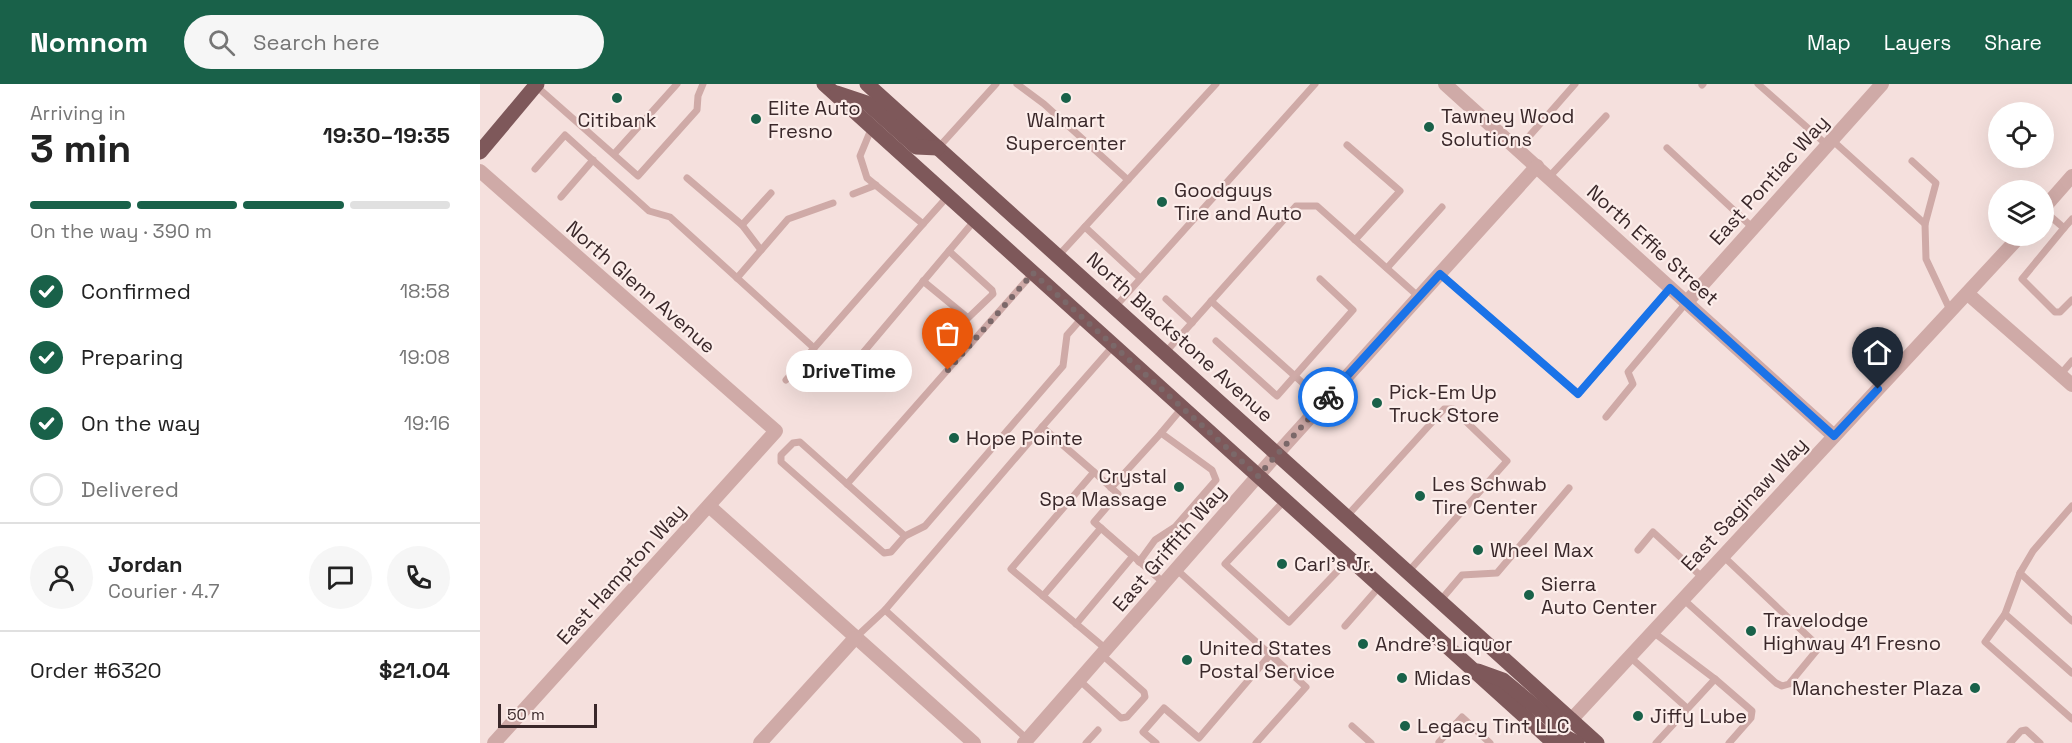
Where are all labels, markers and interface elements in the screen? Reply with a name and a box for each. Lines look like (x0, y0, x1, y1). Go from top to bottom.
search box (184, 15, 604, 69)
text: Nomnom (30, 24, 148, 60)
icon: search (205, 26, 238, 59)
text: Search here (253, 28, 380, 56)
text: Map (1807, 29, 1851, 56)
text: Layers (1884, 29, 1951, 56)
text: Share (1984, 29, 2042, 56)
marker: Citibank (610, 91, 624, 105)
marker: Walmart Supercenter (1059, 91, 1073, 105)
place label: Elite Auto Fresno (768, 95, 861, 144)
text: Arriving in (30, 100, 126, 126)
map controls (1988, 102, 2054, 246)
button: locate (1988, 102, 2054, 168)
place label: Tawney Wood Solutions (1441, 103, 1575, 152)
place label: Citibank (577, 107, 657, 133)
place label: Walmart Supercenter (1006, 107, 1126, 156)
street label: East Pontiac Way (1704, 109, 1834, 251)
marker: Elite Auto Fresno (749, 112, 763, 126)
marker: Tawney Wood Solutions (1422, 120, 1436, 134)
text: 19:30–19:35 (323, 121, 450, 149)
text: 3 min (30, 124, 131, 173)
place label: Goodguys Tire and Auto (1174, 177, 1302, 226)
street label: North Effie Street (1582, 179, 1724, 311)
button: layers (1988, 180, 2054, 246)
marker: Goodguys Tire and Auto (1155, 195, 1169, 209)
street label: North Glenn Avenue (561, 215, 721, 359)
text: On the way · 390 m (30, 218, 212, 244)
street label: North Blackstone Avenue (1081, 246, 1279, 428)
icon: check (30, 275, 63, 308)
text: Confirmed (81, 277, 191, 305)
text: 18:58 (400, 278, 450, 304)
pin (922, 308, 973, 370)
icon: bag (931, 317, 964, 350)
pin (1852, 327, 1903, 389)
icon: home (1861, 336, 1894, 369)
icon: check (30, 341, 63, 374)
text: Preparing (81, 343, 183, 371)
text: 19:08 (399, 344, 450, 370)
callout: DriveTime (786, 349, 912, 391)
text: DriveTime (802, 358, 896, 384)
courier (1298, 367, 1358, 427)
place label: Pick-Em Up Truck Store (1389, 379, 1499, 428)
icon: bike (1312, 381, 1345, 414)
marker: Pick-Em Up Truck Store (1370, 396, 1384, 410)
icon: check (30, 407, 63, 440)
text: On the way (81, 409, 200, 437)
text: 19:16 (404, 410, 450, 436)
place label: Hope Pointe (966, 425, 1083, 451)
marker: Hope Pointe (947, 431, 961, 445)
street label: East Saginaw Way (1675, 432, 1813, 576)
place label: Crystal Spa Massage (1040, 463, 1167, 512)
place label: Les Schwab Tire Center (1432, 471, 1547, 520)
text: Delivered (81, 475, 179, 503)
street label: East Griffith Way (1107, 479, 1231, 617)
marker: Crystal Spa Massage (1172, 480, 1186, 494)
marker: Les Schwab Tire Center (1413, 489, 1427, 503)
street label: East Hampton Way (551, 498, 691, 650)
place label: Wheel Max (1490, 537, 1594, 563)
marker: Wheel Max (1471, 543, 1485, 557)
button: person (30, 546, 93, 609)
button: chat (309, 546, 372, 609)
button: phone (387, 546, 450, 609)
text: Jordan (108, 550, 183, 578)
place label: Carl's Jr. (1294, 551, 1374, 577)
marker: Carl's Jr. (1275, 557, 1289, 571)
place label: Sierra Auto Center (1541, 571, 1657, 620)
text: Courier · 4.7 (108, 578, 219, 604)
marker: Sierra Auto Center (1522, 588, 1536, 602)
place label: Travelodge Highway 41 Fresno (1763, 607, 1941, 656)
marker: Travelodge Highway 41 Fresno (1744, 624, 1758, 638)
place label: Andre's Liquor (1375, 631, 1513, 657)
place label: United States Postal Service (1199, 635, 1335, 684)
marker: Andre's Liquor (1356, 637, 1370, 651)
marker: United States Postal Service (1180, 653, 1194, 667)
text: Order #6320 (30, 656, 162, 684)
text: $21.04 (379, 656, 450, 684)
place label: Midas (1414, 665, 1471, 691)
marker: Midas (1395, 671, 1409, 685)
place label: Manchester Plaza (1792, 675, 1963, 701)
marker: Manchester Plaza (1968, 681, 1982, 695)
scale bar (498, 701, 597, 728)
place label: Jiffy Lube (1650, 703, 1747, 729)
text: 50 m (507, 704, 545, 725)
marker: Jiffy Lube (1631, 709, 1645, 723)
place label: Legacy Tint LLC (1417, 713, 1570, 739)
marker: Legacy Tint LLC (1398, 719, 1412, 733)

